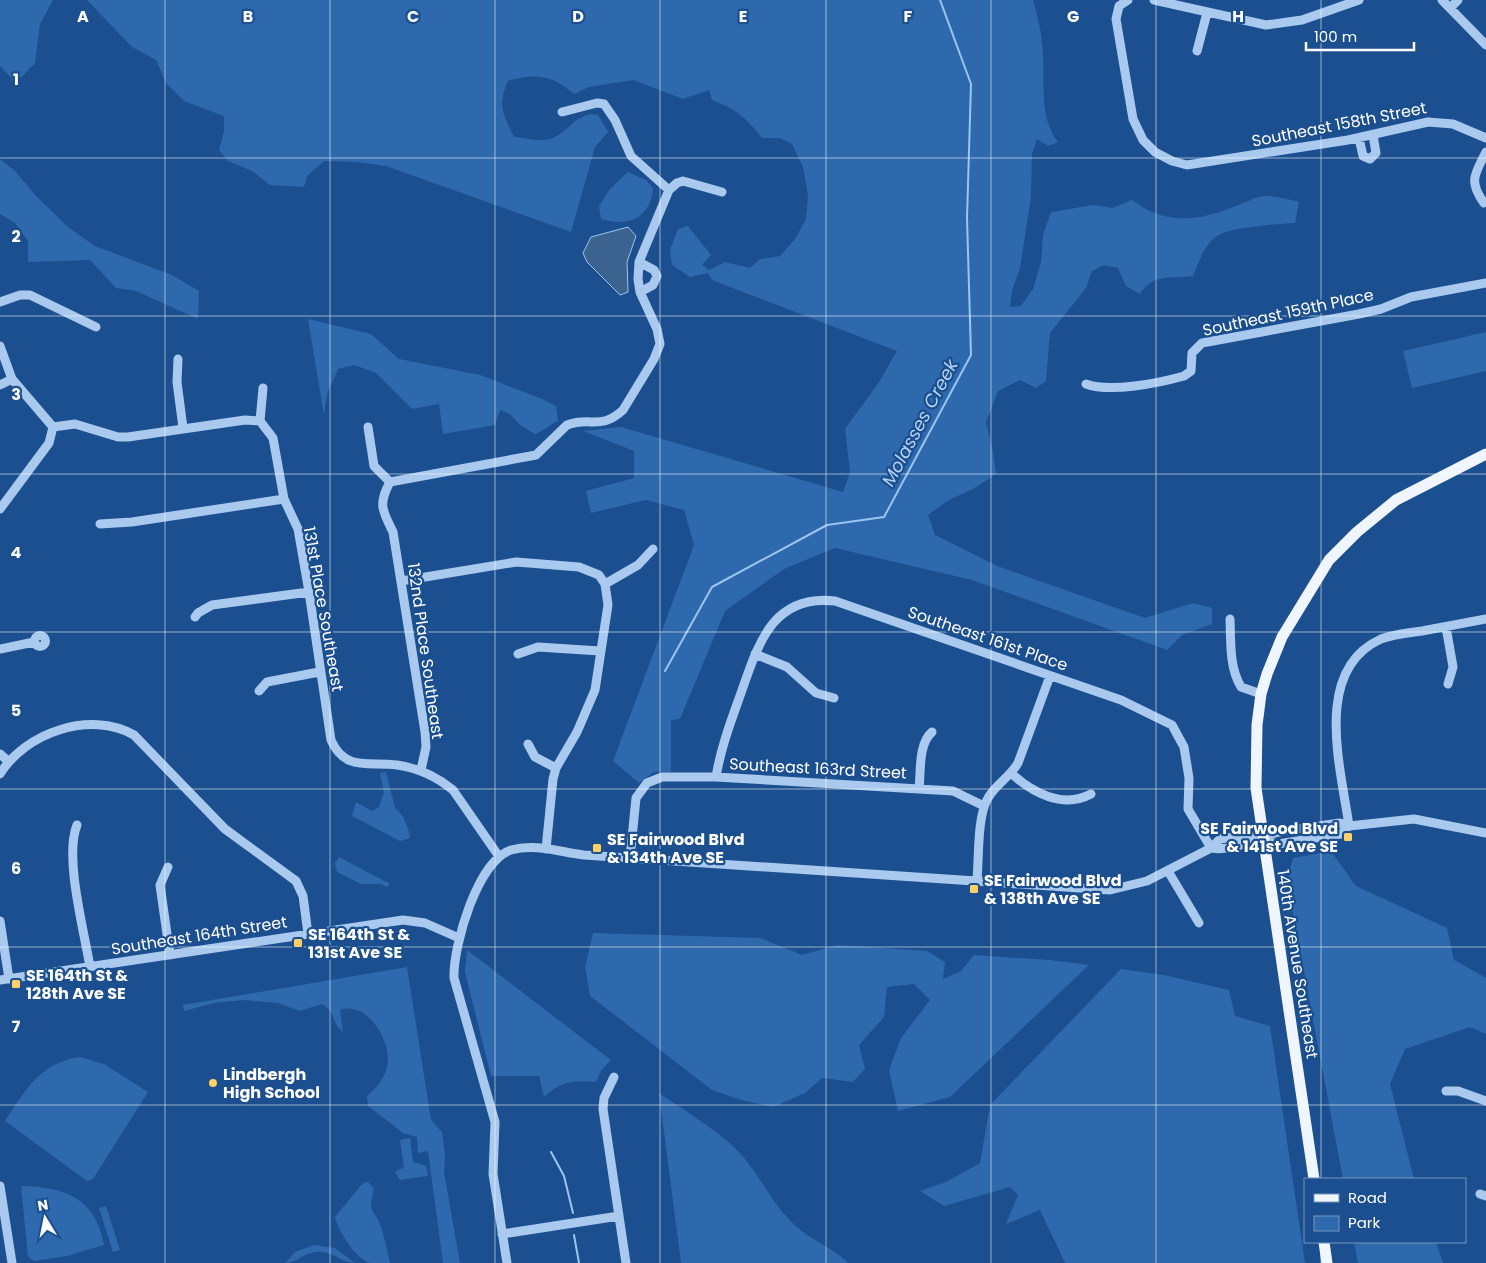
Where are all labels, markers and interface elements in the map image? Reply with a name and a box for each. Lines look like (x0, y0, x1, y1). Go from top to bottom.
text: A (77, 5, 89, 28)
text: B (243, 5, 253, 28)
text: C (407, 5, 419, 28)
text: D (572, 5, 584, 28)
text: E (739, 5, 747, 28)
text: F (904, 5, 913, 28)
text: G (1067, 5, 1079, 28)
text: H (1232, 5, 1244, 28)
scale bar (1306, 20, 1414, 52)
text: 100 m (1314, 26, 1357, 47)
text: 1 (13, 68, 19, 91)
street label: Southeast 158th Street (1250, 96, 1429, 153)
text: 2 (11, 225, 21, 248)
street label: Southeast 159th Place (1200, 283, 1376, 342)
water label: Molasses Creek (876, 354, 964, 491)
text: 3 (11, 383, 21, 406)
street label: 131st Place Southeast (298, 525, 349, 693)
text: 4 (11, 541, 22, 564)
street label: 132nd Place Southeast (402, 561, 449, 741)
street label: Southeast 161st Place (905, 600, 1071, 677)
text: 5 (11, 699, 21, 722)
street label: Southeast 163rd Street (729, 752, 907, 785)
place label: SE Fairwood Blvd & 141st Ave SE (1200, 817, 1338, 858)
place label: SE Fairwood Blvd & 134th Ave SE (607, 828, 745, 869)
marker: SE Fairwood Blvd & 141st Ave SE (1342, 831, 1354, 843)
marker: SE Fairwood Blvd & 134th Ave SE (591, 842, 603, 854)
text: 6 (11, 857, 21, 880)
street label: 140th Avenue Southeast (1271, 868, 1324, 1060)
place label: SE Fairwood Blvd & 138th Ave SE (984, 869, 1122, 910)
marker: SE Fairwood Blvd & 138th Ave SE (968, 883, 980, 895)
street label: Southeast 164th Street (110, 910, 289, 961)
place label: SE 164th St & 131st Ave SE (308, 923, 410, 964)
marker: SE 164th St & 131st Ave SE (292, 937, 304, 949)
place label: SE 164th St & 128th Ave SE (26, 964, 128, 1005)
marker: SE 164th St & 128th Ave SE (10, 978, 22, 990)
text: 7 (12, 1015, 21, 1038)
place label: Lindbergh High School (223, 1063, 320, 1104)
marker: Lindbergh High School (207, 1077, 219, 1089)
legend (1304, 1178, 1466, 1243)
text: Road (1348, 1187, 1387, 1208)
north arrow (20, 1193, 70, 1243)
text: N (36, 1194, 50, 1216)
text: Park (1348, 1212, 1380, 1233)

